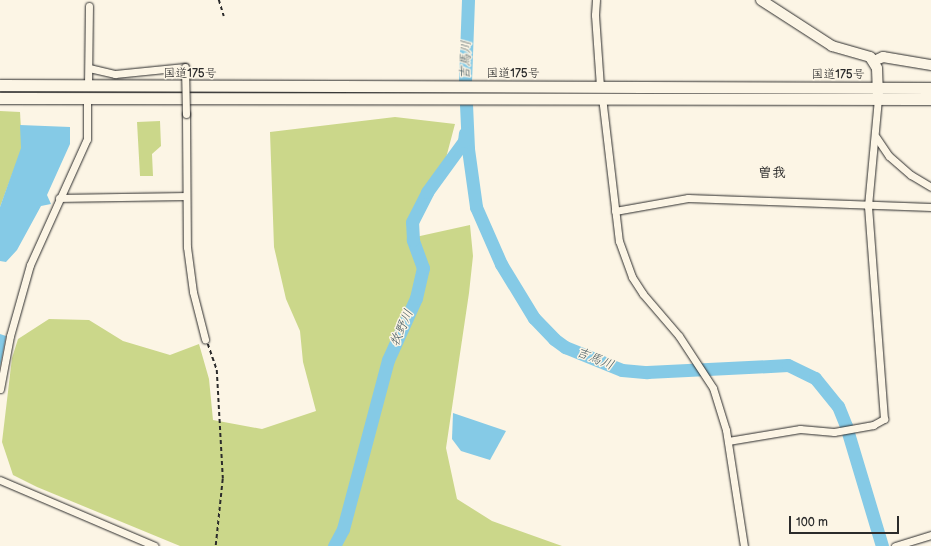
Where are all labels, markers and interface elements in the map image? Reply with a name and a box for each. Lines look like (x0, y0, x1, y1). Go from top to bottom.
water label: 吉馬川 (458, 40, 474, 80)
street label: 国道175号 (163, 67, 217, 81)
street label: 国道175号 (486, 67, 540, 81)
street label: 国道175号 (811, 68, 865, 82)
district label: 曽我 (758, 165, 786, 181)
water label: 牧野川 (387, 307, 417, 349)
water label: 吉馬川 (574, 344, 616, 374)
scale bar (791, 508, 901, 534)
text: 100 m (796, 515, 828, 530)

